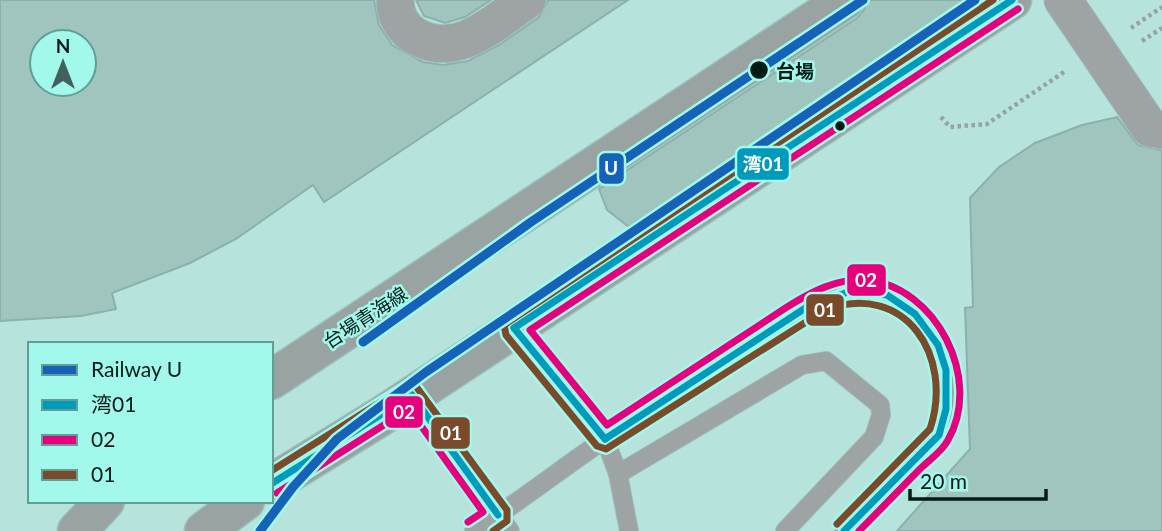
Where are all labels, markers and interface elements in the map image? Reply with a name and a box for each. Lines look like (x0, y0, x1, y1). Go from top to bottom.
north arrow (28, 28, 98, 98)
text: N (56, 34, 70, 57)
marker: 台場 (748, 59, 770, 81)
place label: 台場 (776, 59, 814, 82)
unlabelled marker (833, 119, 847, 133)
line badge: 湾01 (736, 147, 790, 181)
line badge: U (598, 152, 625, 185)
text: 湾01 (742, 152, 784, 175)
text: U (604, 156, 618, 179)
line badge: 02 (846, 263, 887, 297)
text: 02 (855, 268, 877, 291)
street label: 台場青海線 (319, 281, 411, 353)
line badge: 01 (805, 293, 845, 327)
text: 01 (814, 298, 836, 321)
legend (28, 342, 273, 503)
text: Railway U (91, 356, 182, 381)
text: 湾01 (91, 391, 136, 416)
line badge: 02 (384, 395, 424, 429)
text: 02 (393, 400, 415, 423)
line badge: 01 (430, 416, 471, 450)
text: 01 (440, 421, 462, 444)
text: 02 (91, 426, 115, 451)
scale bar (910, 458, 1046, 502)
text: 01 (91, 461, 115, 486)
text: 20 m (920, 468, 967, 493)

